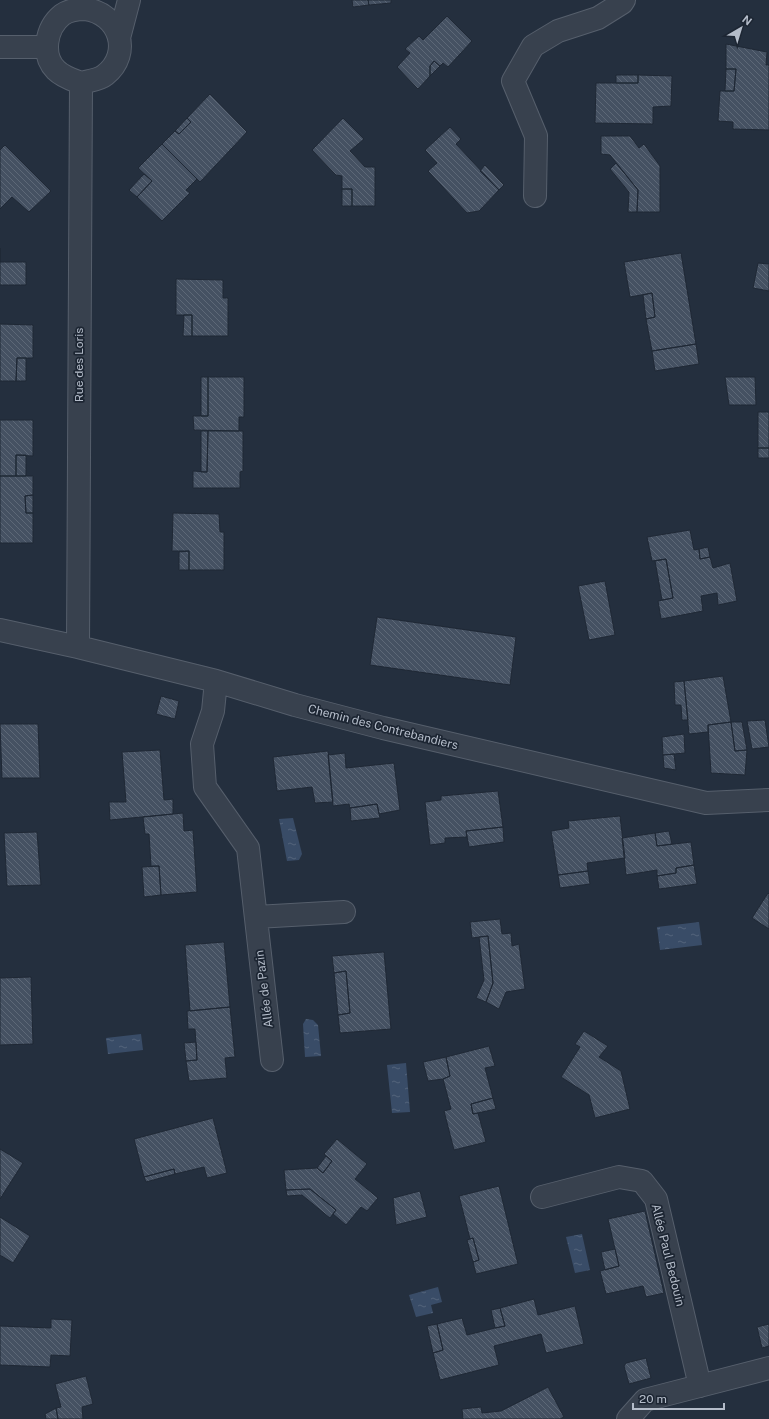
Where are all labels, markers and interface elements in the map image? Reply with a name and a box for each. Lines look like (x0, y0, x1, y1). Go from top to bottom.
north arrow (721, 8, 761, 48)
text: N (740, 13, 754, 27)
street label: Rue des Loris (72, 328, 86, 402)
street label: Chemin des Contrebandiers (307, 702, 459, 752)
street label: Allée de Pazin (252, 949, 276, 1029)
street label: Allée Paul Bedouin (648, 1202, 688, 1308)
scale bar (633, 1385, 724, 1411)
text: 20 m (639, 1392, 667, 1406)

